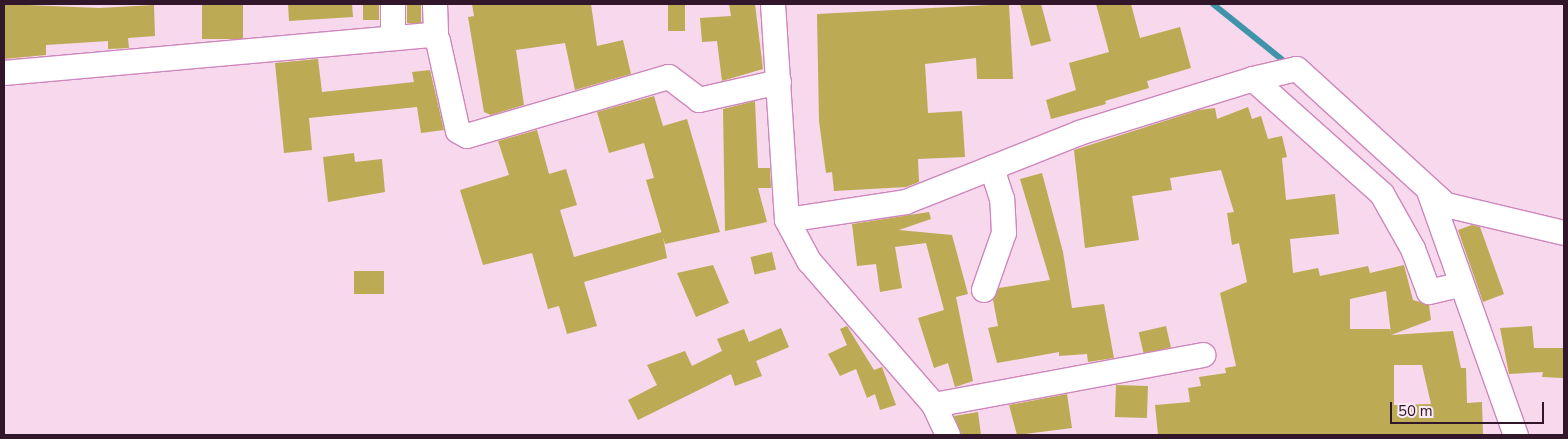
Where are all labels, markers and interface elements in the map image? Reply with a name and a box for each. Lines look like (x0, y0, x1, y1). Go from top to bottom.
scale bar (1393, 392, 1547, 424)
text: 50 m (1398, 401, 1433, 421)

